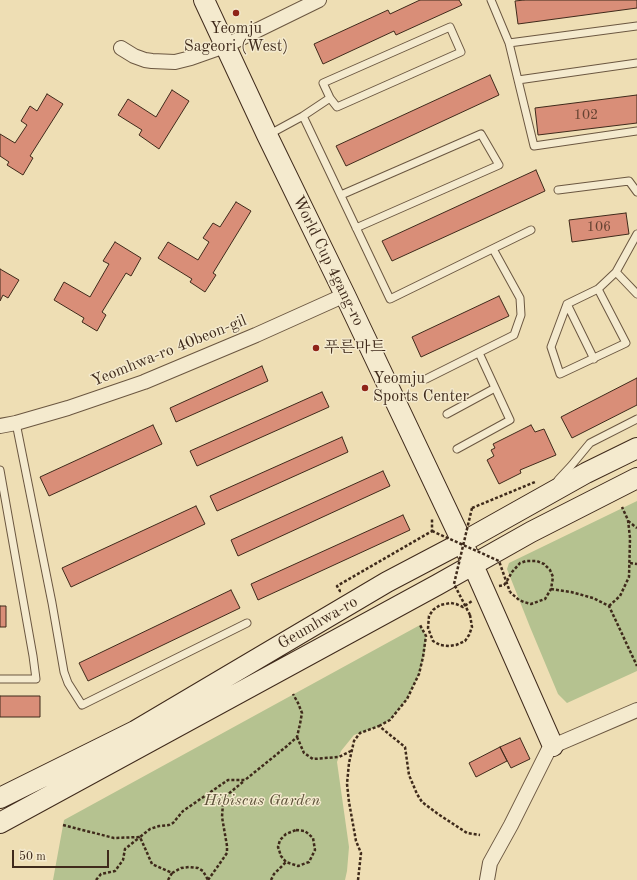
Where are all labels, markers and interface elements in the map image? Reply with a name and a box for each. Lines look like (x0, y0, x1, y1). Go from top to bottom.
marker: Yeomju Sageori (West) (231, 8, 241, 18)
place label: Yeomju Sageori (West) (184, 19, 288, 57)
house number: 102 (574, 107, 598, 123)
street label: World Cup 4gang-ro (288, 193, 368, 329)
house number: 106 (587, 219, 611, 235)
street label: Yeomhwa-ro 40beon-gil (89, 311, 249, 391)
place label: 푸른마트 (324, 338, 386, 358)
marker: 푸른마트 (311, 343, 321, 353)
place label: Yeomju Sports Center (373, 369, 469, 407)
marker: Yeomju Sports Center (360, 383, 370, 393)
street label: Geumhwa-ro (275, 592, 361, 654)
park label: Hibiscus Garden (204, 791, 320, 811)
scale bar (14, 842, 111, 868)
text: 50 m (19, 851, 46, 863)

